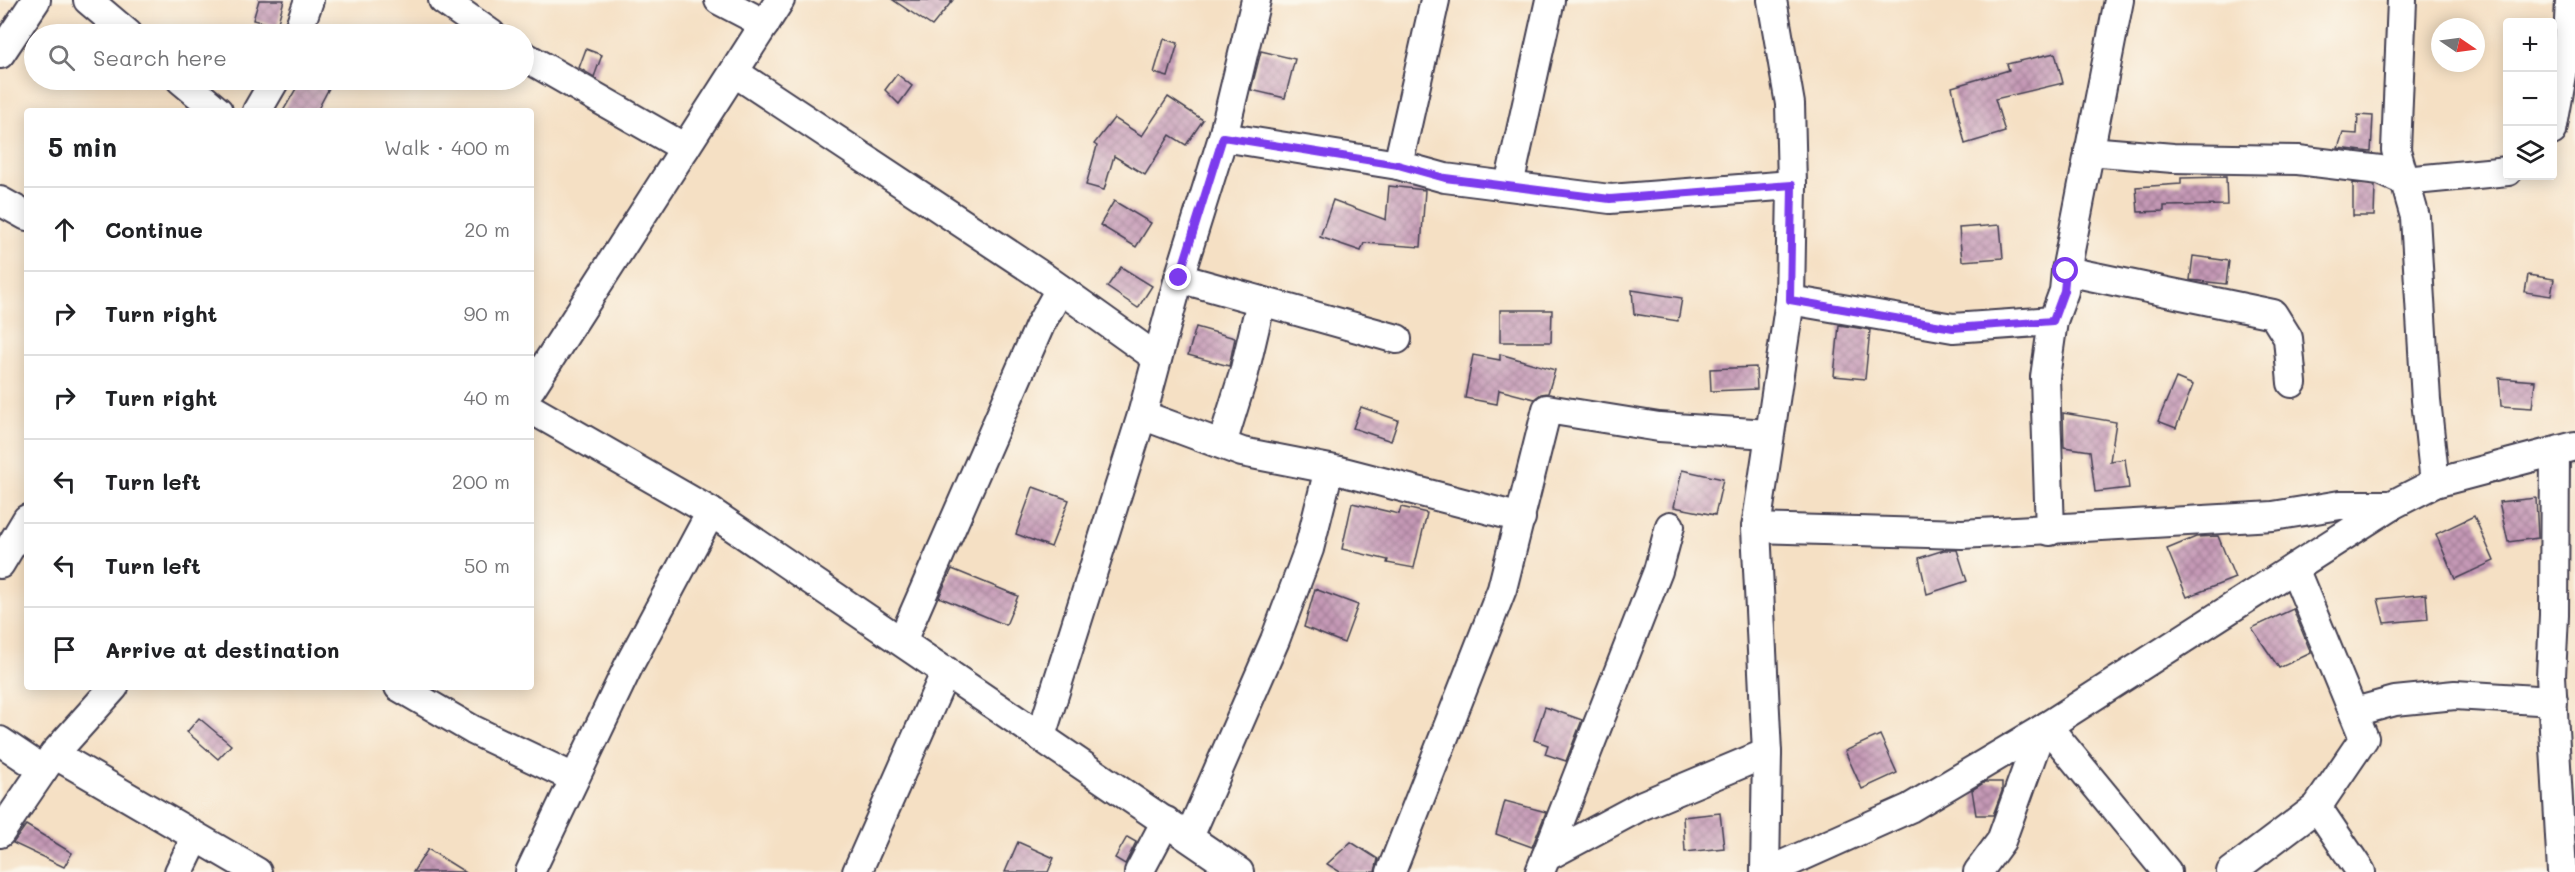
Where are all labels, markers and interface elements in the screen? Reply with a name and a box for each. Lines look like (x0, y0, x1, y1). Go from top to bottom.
north arrow (2431, 18, 2485, 72)
map controls (2503, 18, 2557, 180)
button: + (2503, 18, 2557, 72)
search box (24, 24, 534, 90)
icon: search (45, 41, 78, 74)
text: Search here (93, 43, 227, 72)
button: − (2503, 72, 2557, 126)
button: layers (2503, 126, 2557, 180)
text: 5 min (48, 130, 117, 164)
text: Walk · 400 m (384, 134, 510, 160)
icon: ahead (48, 213, 81, 246)
text: Continue (105, 215, 203, 244)
text: 20 m (464, 216, 510, 242)
route start (2052, 257, 2078, 283)
route end (1165, 264, 1191, 290)
icon: right (48, 297, 81, 330)
text: Turn right (105, 299, 217, 328)
text: 90 m (464, 300, 510, 326)
icon: right (48, 381, 81, 414)
text: Turn right (105, 383, 217, 412)
text: 40 m (464, 384, 510, 410)
icon: left (48, 465, 81, 498)
text: Turn left (105, 467, 201, 496)
text: 200 m (452, 468, 510, 494)
icon: left (48, 549, 81, 582)
text: Turn left (105, 551, 201, 580)
text: 50 m (464, 552, 510, 578)
icon: arrive (48, 633, 81, 666)
text: Arrive at destination (105, 635, 340, 664)

